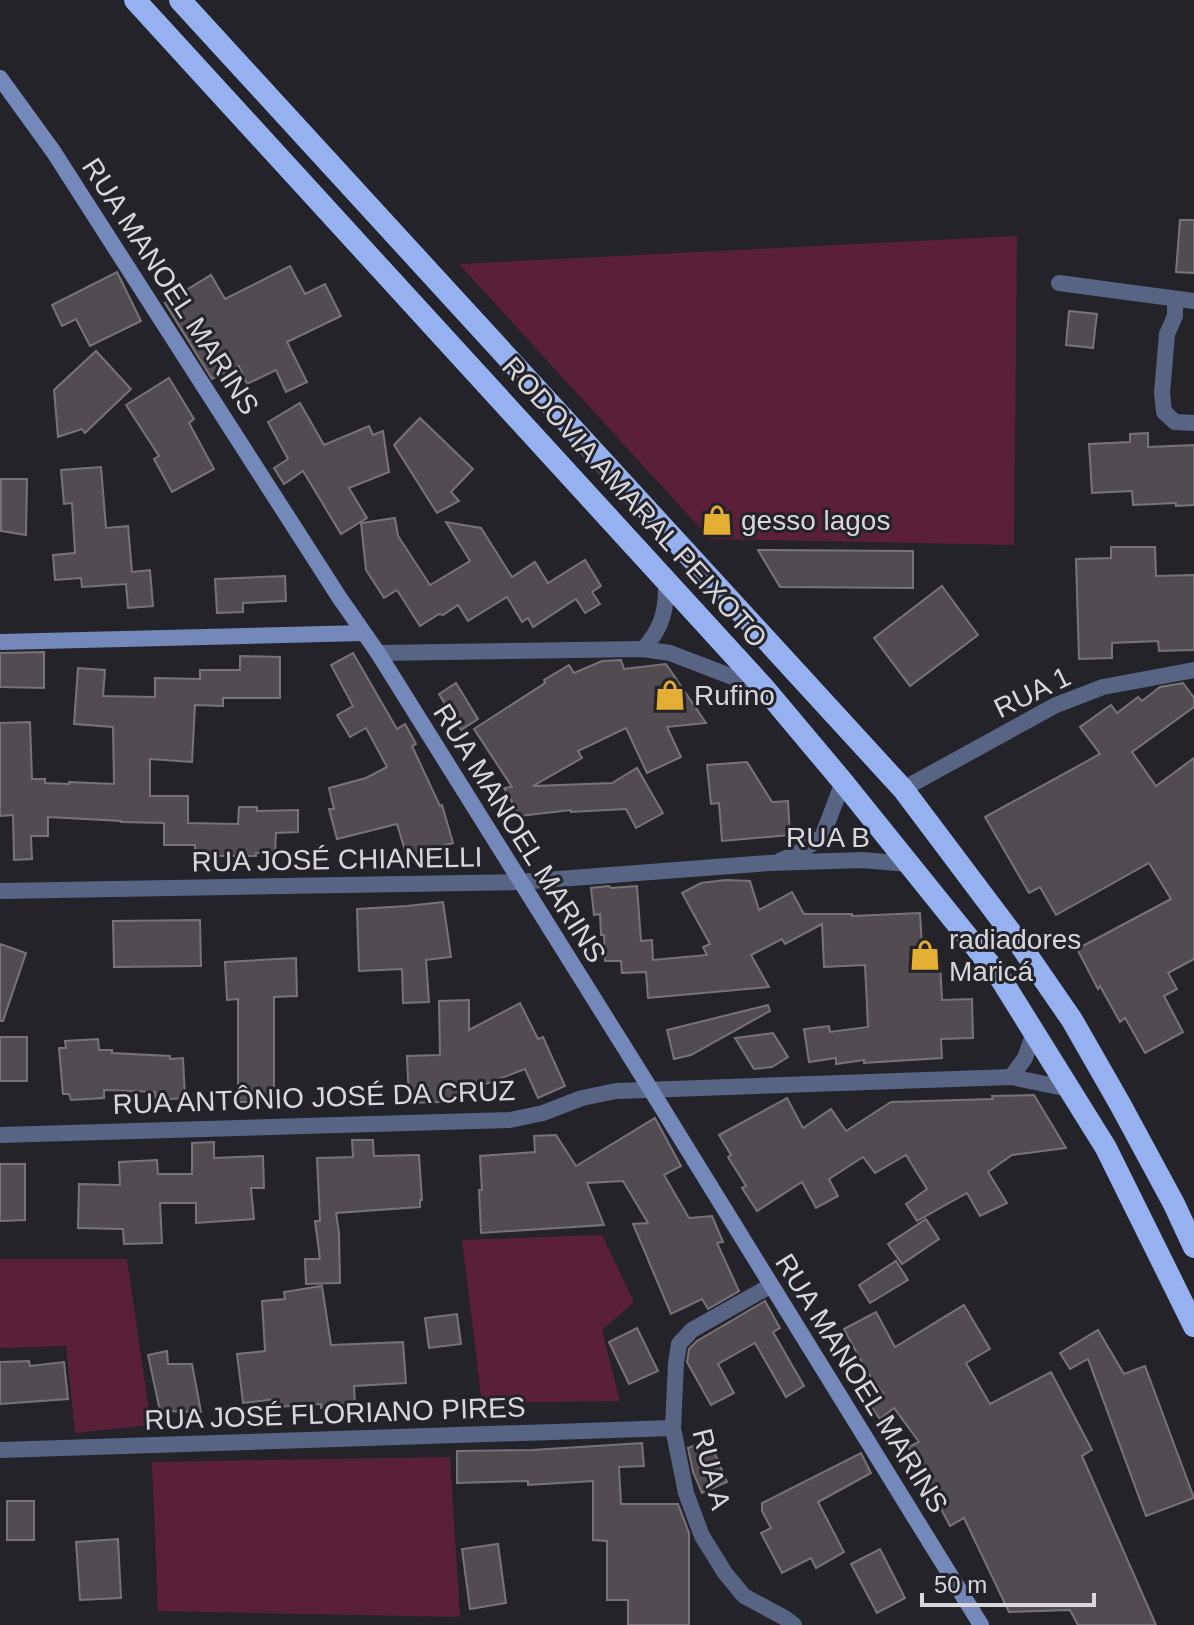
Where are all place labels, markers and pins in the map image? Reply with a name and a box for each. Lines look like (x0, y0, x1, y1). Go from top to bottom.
shop icon: gesso lagos (700, 503, 734, 537)
place label: gesso lagos (741, 505, 890, 536)
shop icon: Rufino (653, 678, 687, 712)
place label: Rufino (694, 680, 775, 711)
place label: radiadores Maricá (949, 924, 1081, 987)
shop icon: radiadores Maricá (908, 938, 942, 972)

